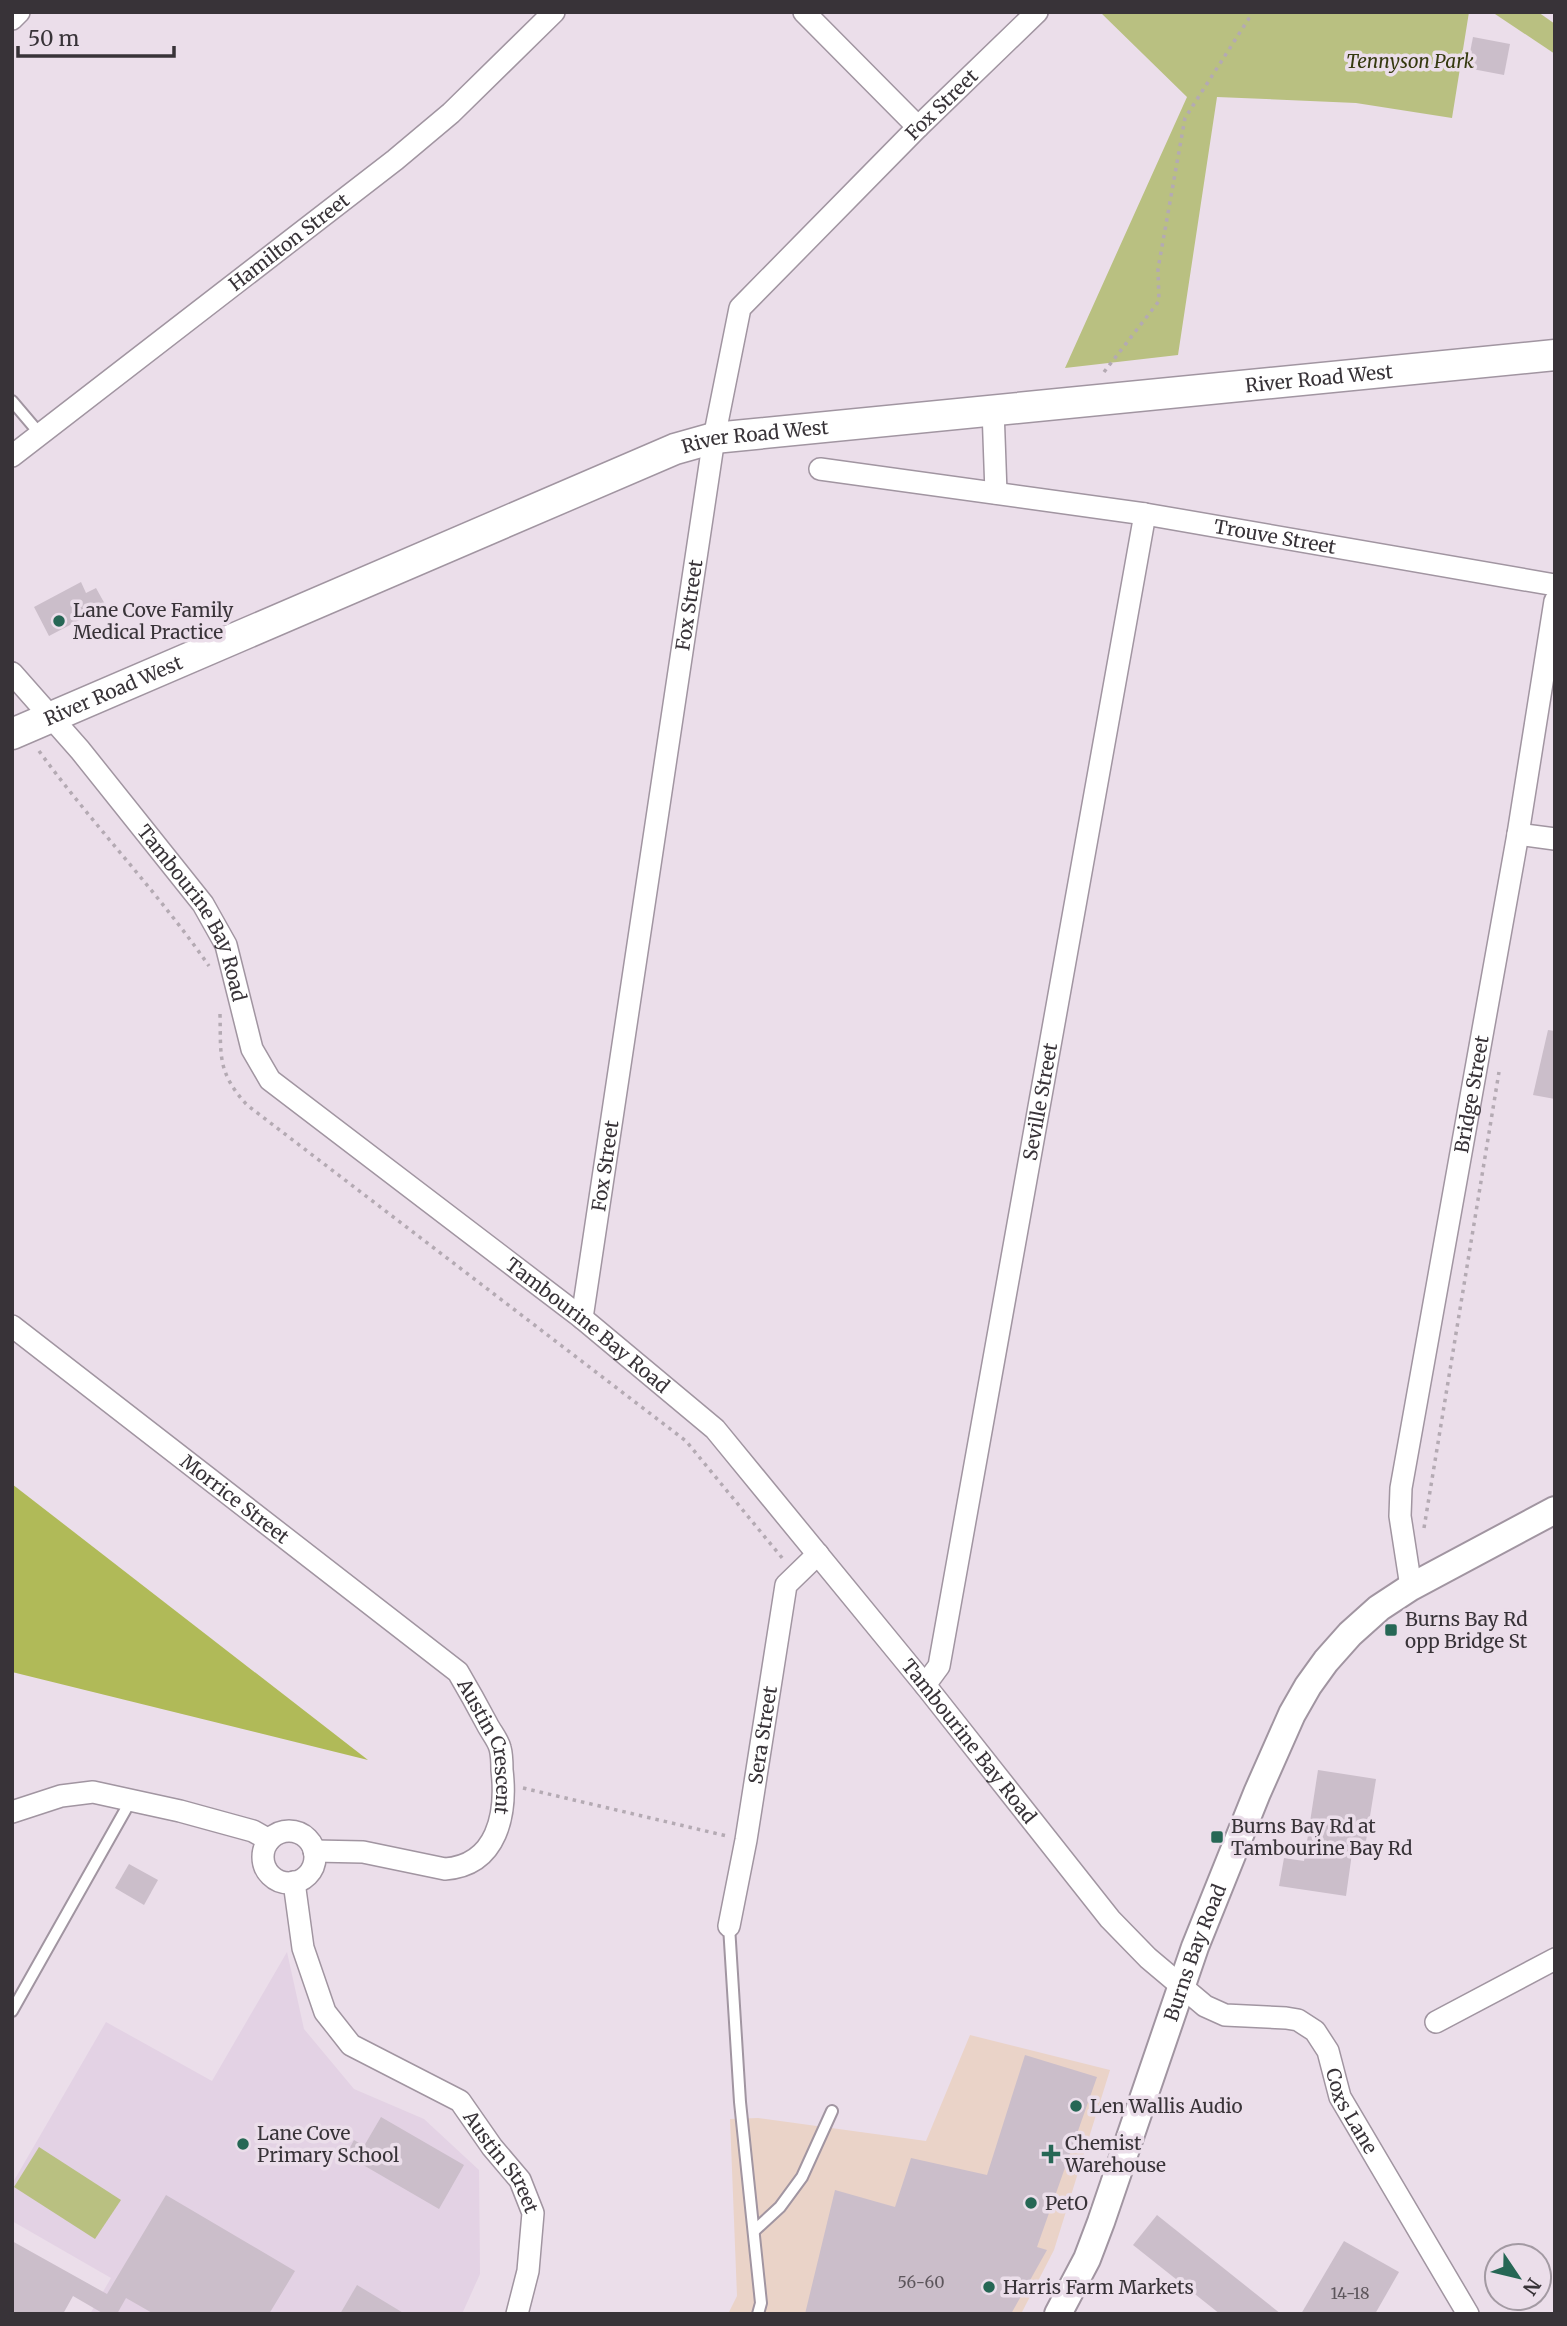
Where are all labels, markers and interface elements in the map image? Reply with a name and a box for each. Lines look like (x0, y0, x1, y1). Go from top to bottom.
scale bar (18, 14, 173, 58)
text: 50 m (28, 25, 79, 52)
park label: Tennyson Park (1346, 49, 1474, 73)
street label: Fox Street (900, 63, 983, 145)
street label: Hamilton Street (224, 188, 354, 296)
street label: River Road West (1244, 359, 1394, 398)
street label: River Road West (679, 415, 830, 459)
street label: Trouve Street (1212, 514, 1338, 559)
street label: Fox Street (670, 557, 708, 652)
place label: Lane Cove Family Medical Practice (73, 598, 233, 644)
marker: Lane Cove Family Medical Practice (51, 613, 67, 629)
street label: River Road West (40, 650, 186, 731)
street label: Tambourine Bay Road (132, 820, 252, 1004)
street label: Bridge Street (1449, 1033, 1494, 1155)
street label: Seville Street (1018, 1040, 1062, 1162)
street label: Fox Street (586, 1118, 624, 1213)
street label: Tambourine Bay Road (501, 1252, 674, 1398)
street label: Morrice Street (176, 1449, 294, 1549)
place label: Burns Bay Rd opp Bridge St (1405, 1607, 1528, 1653)
marker: Burns Bay Rd opp Bridge St (1383, 1622, 1399, 1638)
street label: Tambourine Bay Road (897, 1654, 1042, 1828)
street label: Austin Crescent (452, 1673, 515, 1817)
street label: Sera Street (743, 1684, 782, 1786)
place label: Burns Bay Rd at Tambourine Bay Rd (1231, 1814, 1412, 1860)
marker: Burns Bay Rd at Tambourine Bay Rd (1209, 1829, 1225, 1845)
street label: Burns Bay Road (1159, 1881, 1231, 2024)
street label: Coxs Lane (1321, 2066, 1383, 2158)
place label: Len Wallis Audio (1090, 2094, 1243, 2118)
marker: Len Wallis Audio (1068, 2098, 1084, 2114)
street label: Austin Street (458, 2105, 544, 2217)
place label: Lane Cove Primary School (257, 2121, 399, 2167)
place label: Chemist Warehouse (1064, 2131, 1166, 2177)
marker: Lane Cove Primary School (235, 2136, 251, 2152)
marker: Chemist Warehouse (1043, 2146, 1059, 2162)
place label: PetO (1045, 2191, 1088, 2215)
marker: PetO (1023, 2195, 1039, 2211)
north arrow (1483, 2242, 1553, 2312)
house number: 56-60 (898, 2272, 944, 2292)
text: N (1518, 2274, 1546, 2300)
place label: Harris Farm Markets (1003, 2275, 1194, 2299)
marker: Harris Farm Markets (981, 2279, 997, 2295)
house number: 14-18 (1331, 2283, 1369, 2303)

